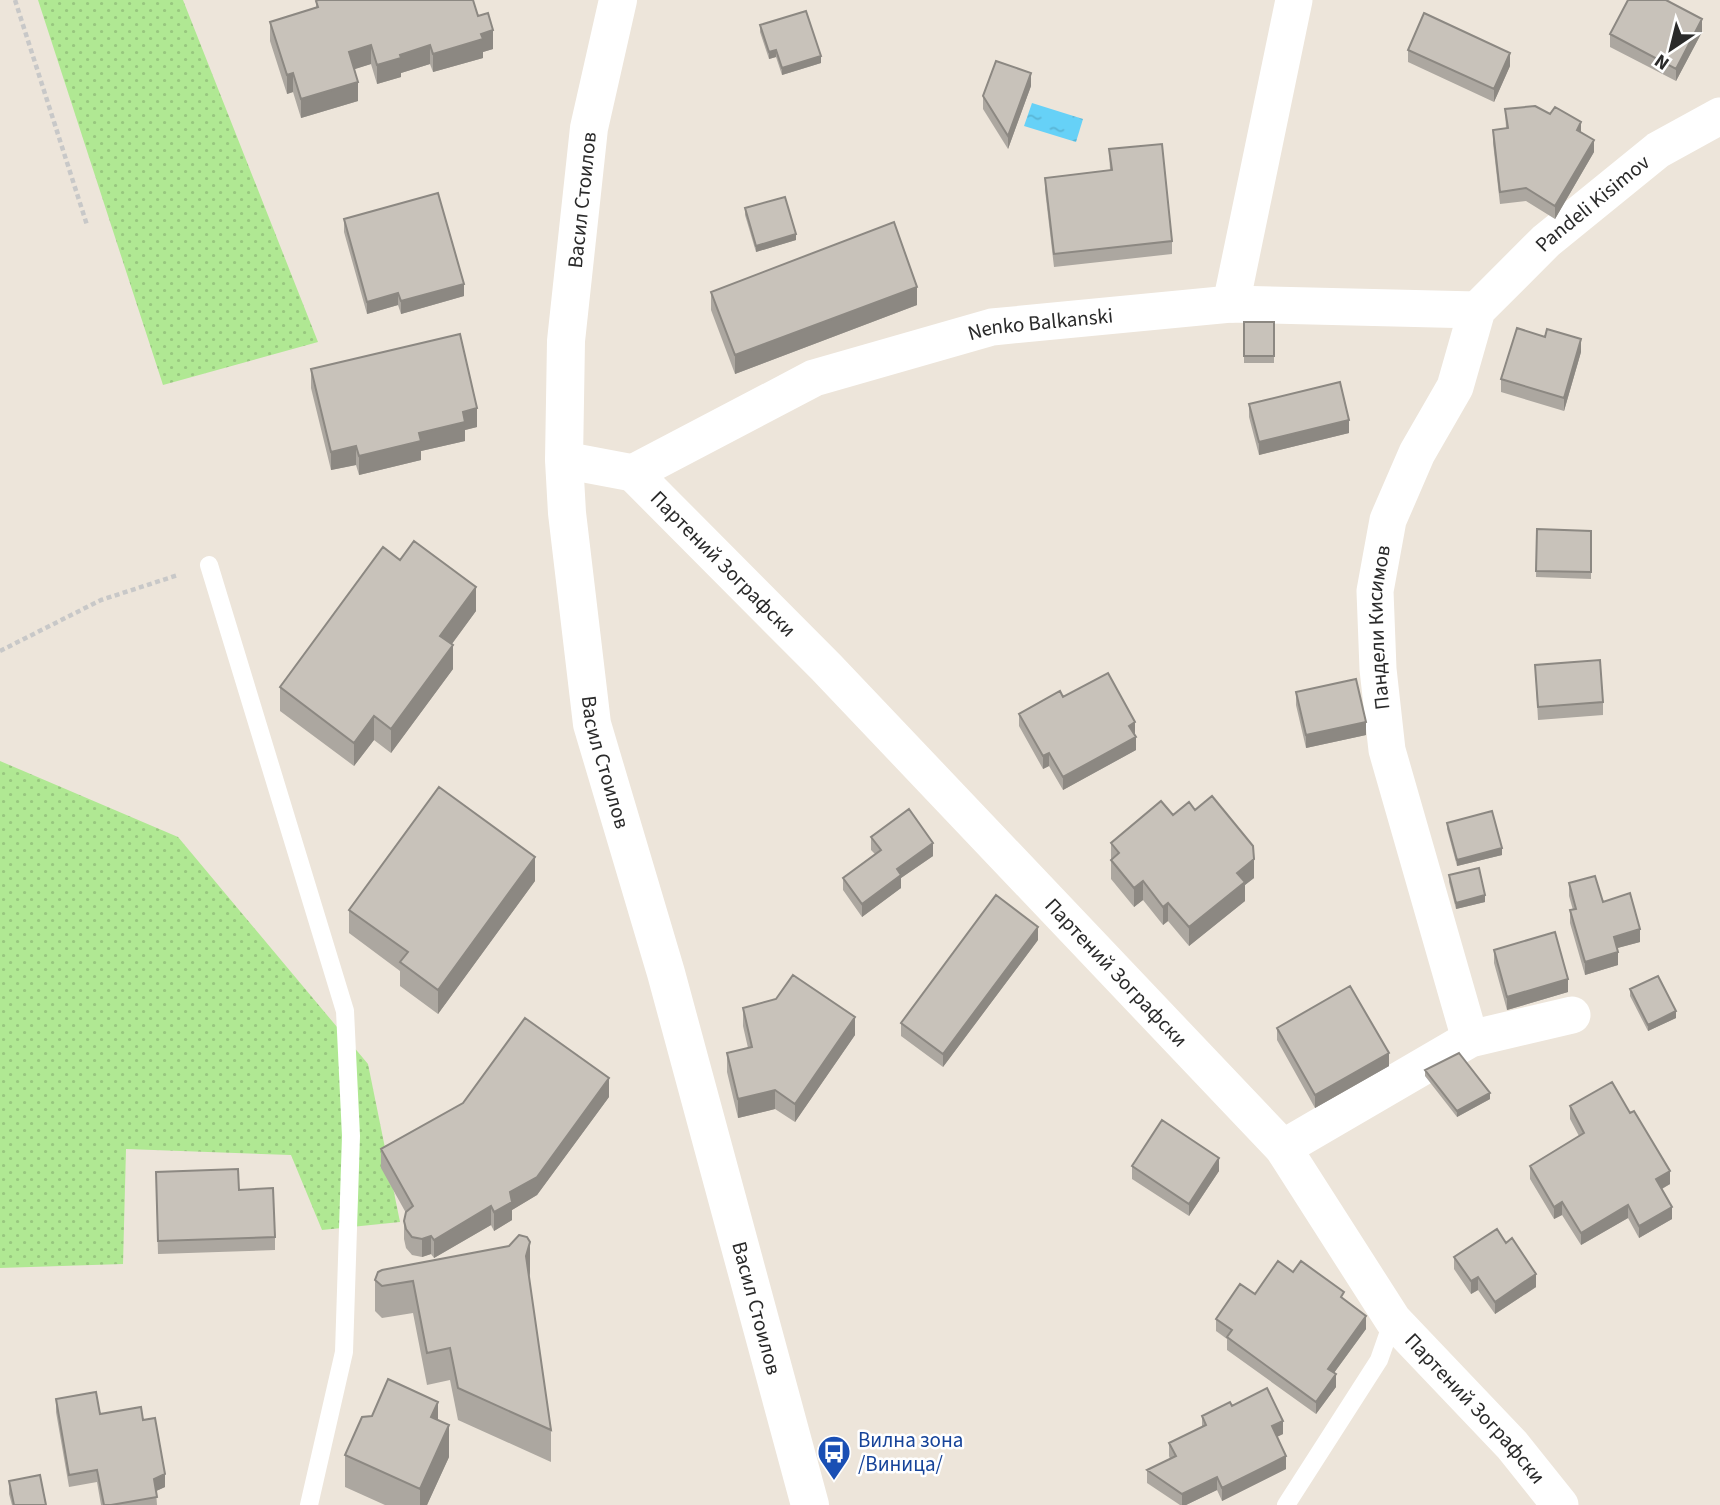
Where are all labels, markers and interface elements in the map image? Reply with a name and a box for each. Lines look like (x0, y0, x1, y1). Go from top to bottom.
north arrow (1636, 14, 1706, 84)
text: N (1649, 47, 1675, 76)
street label: Васил Стоилов (560, 130, 604, 270)
street label: Pandeli Kisimov (1528, 147, 1656, 259)
street label: Nenko Balkanski (964, 300, 1114, 348)
street label: Партений Зографски (644, 484, 803, 644)
street label: Пандели Кисимов (1360, 542, 1398, 711)
street label: Васил Стоилов (574, 694, 637, 832)
street label: Партений Зографски (1038, 891, 1195, 1054)
street label: Васил Стоилов (724, 1238, 789, 1378)
street label: Партений Зографски (1398, 1326, 1552, 1490)
place label: Вилна зона /Виница/ (858, 1425, 963, 1479)
bus stop icon: Вилна зона /Виница/ (815, 1433, 853, 1482)

